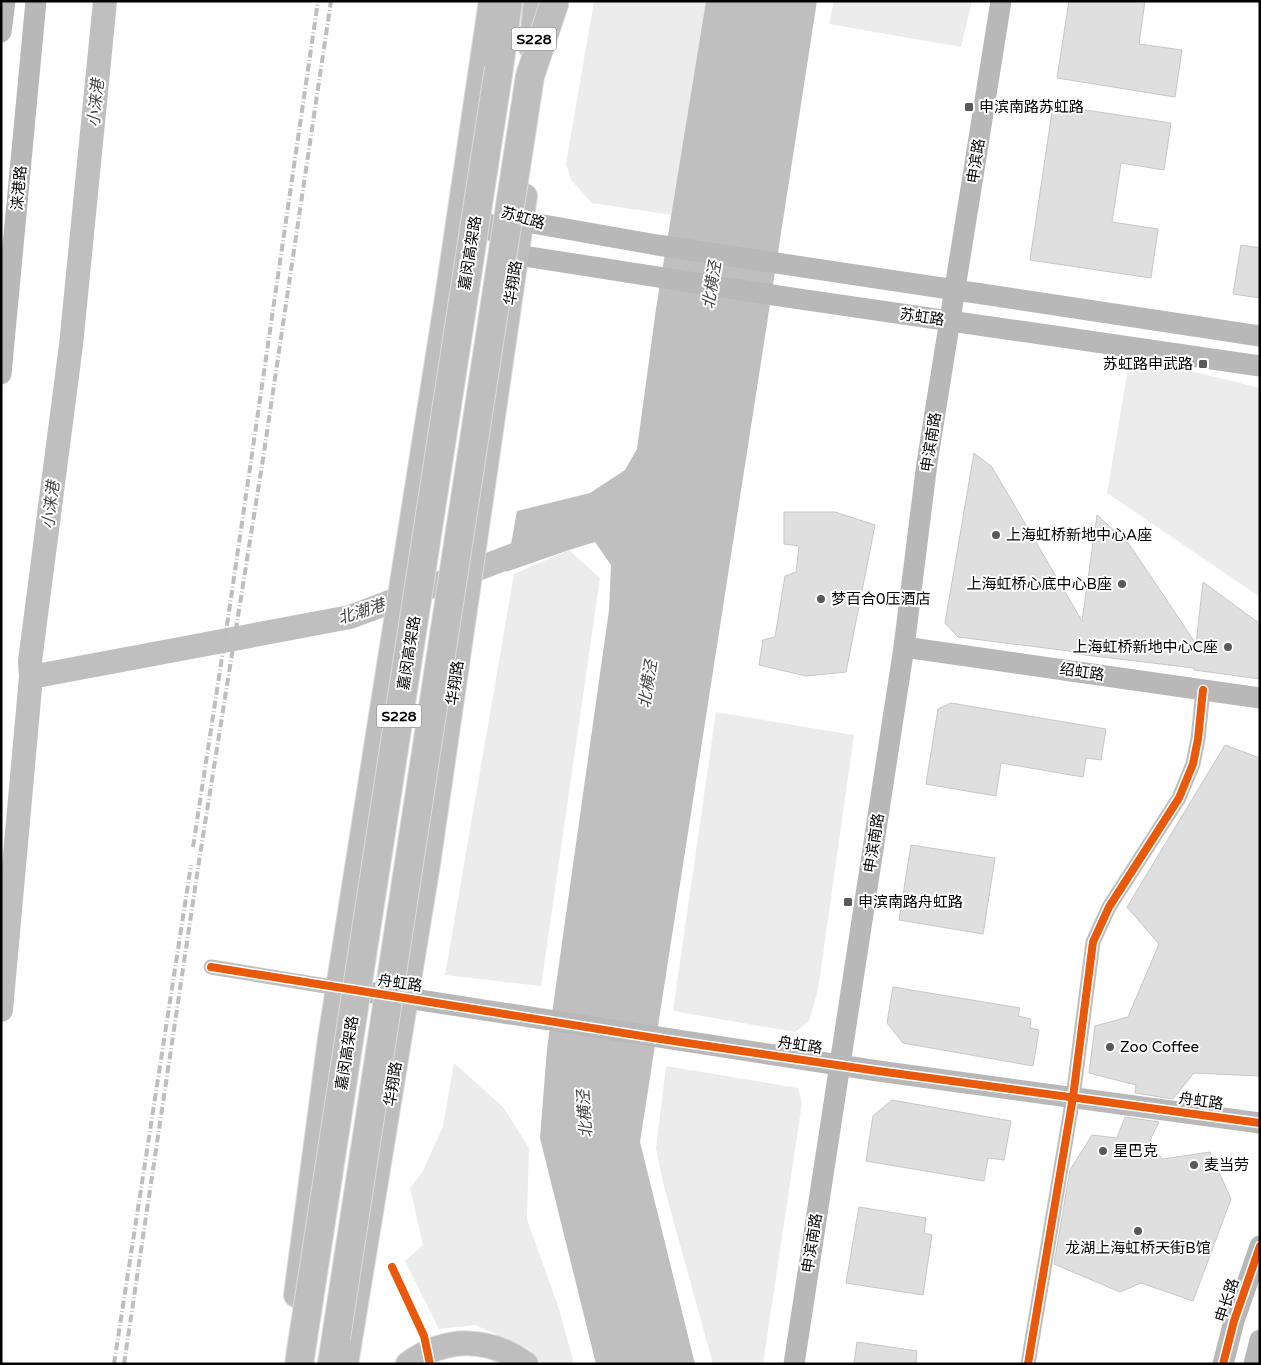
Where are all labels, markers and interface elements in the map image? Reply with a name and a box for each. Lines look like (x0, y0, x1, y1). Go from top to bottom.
road number: S228 (512, 28, 556, 50)
water label: 小涞港 (84, 76, 109, 128)
place label: 申滨南路苏虹路 (979, 98, 1084, 116)
marker: 申滨南路苏虹路 (963, 101, 975, 113)
street label: 申滨路 (964, 137, 988, 185)
street label: 涞港路 (8, 165, 30, 211)
street label: 苏虹路 (499, 203, 547, 233)
street label: 嘉闵高架路 (455, 215, 485, 291)
water label: 北横泾 (698, 258, 726, 310)
street label: 华翔路 (501, 259, 525, 307)
street label: 苏虹路 (898, 305, 946, 329)
place label: 苏虹路申武路 (1103, 355, 1193, 373)
marker: 苏虹路申武路 (1197, 358, 1209, 370)
street label: 申滨南路 (917, 411, 945, 473)
water label: 小涞港 (38, 478, 64, 530)
place label: 上海虹桥新地中心A座 (1006, 526, 1152, 544)
marker: 上海虹桥新地中心A座 (990, 529, 1002, 541)
place label: 上海虹桥心底中心B座 (967, 575, 1112, 593)
marker: 上海虹桥心底中心B座 (1116, 578, 1128, 590)
place label: 梦百合0压酒店 (831, 590, 930, 608)
marker: 梦百合0压酒店 (815, 593, 827, 605)
water label: 北潮港 (335, 594, 389, 629)
street label: 嘉闵高架路 (394, 615, 424, 691)
place label: 上海虹桥新地中心C座 (1073, 638, 1218, 656)
marker: 上海虹桥新地中心C座 (1222, 641, 1234, 653)
water label: 北横泾 (634, 657, 662, 709)
street label: 华翔路 (443, 659, 467, 707)
street label: 绍虹路 (1058, 660, 1106, 684)
road number: S228 (376, 704, 422, 728)
street label: 申滨南路 (860, 812, 888, 874)
place label: 申滨南路舟虹路 (858, 893, 963, 911)
marker: 申滨南路舟虹路 (842, 896, 854, 908)
street label: 舟虹路 (376, 971, 424, 995)
street label: 嘉闵高架路 (332, 1015, 362, 1091)
street label: 舟虹路 (776, 1033, 824, 1057)
place label: Zoo Coffee (1120, 1038, 1199, 1056)
marker: Zoo Coffee (1104, 1041, 1116, 1053)
street label: 华翔路 (381, 1060, 405, 1108)
water label: 北横泾 (573, 1087, 597, 1139)
street label: 舟虹路 (1177, 1089, 1225, 1113)
place label: 星巴克 (1113, 1142, 1158, 1160)
marker: 星巴克 (1097, 1145, 1109, 1157)
place label: 麦当劳 (1204, 1156, 1249, 1174)
marker: 麦当劳 (1188, 1159, 1200, 1171)
street label: 申滨南路 (798, 1212, 826, 1274)
marker: 龙湖上海虹桥天街B馆 (1132, 1225, 1144, 1237)
place label: 龙湖上海虹桥天街B馆 (1065, 1239, 1211, 1257)
street label: 申长路 (1211, 1276, 1243, 1324)

